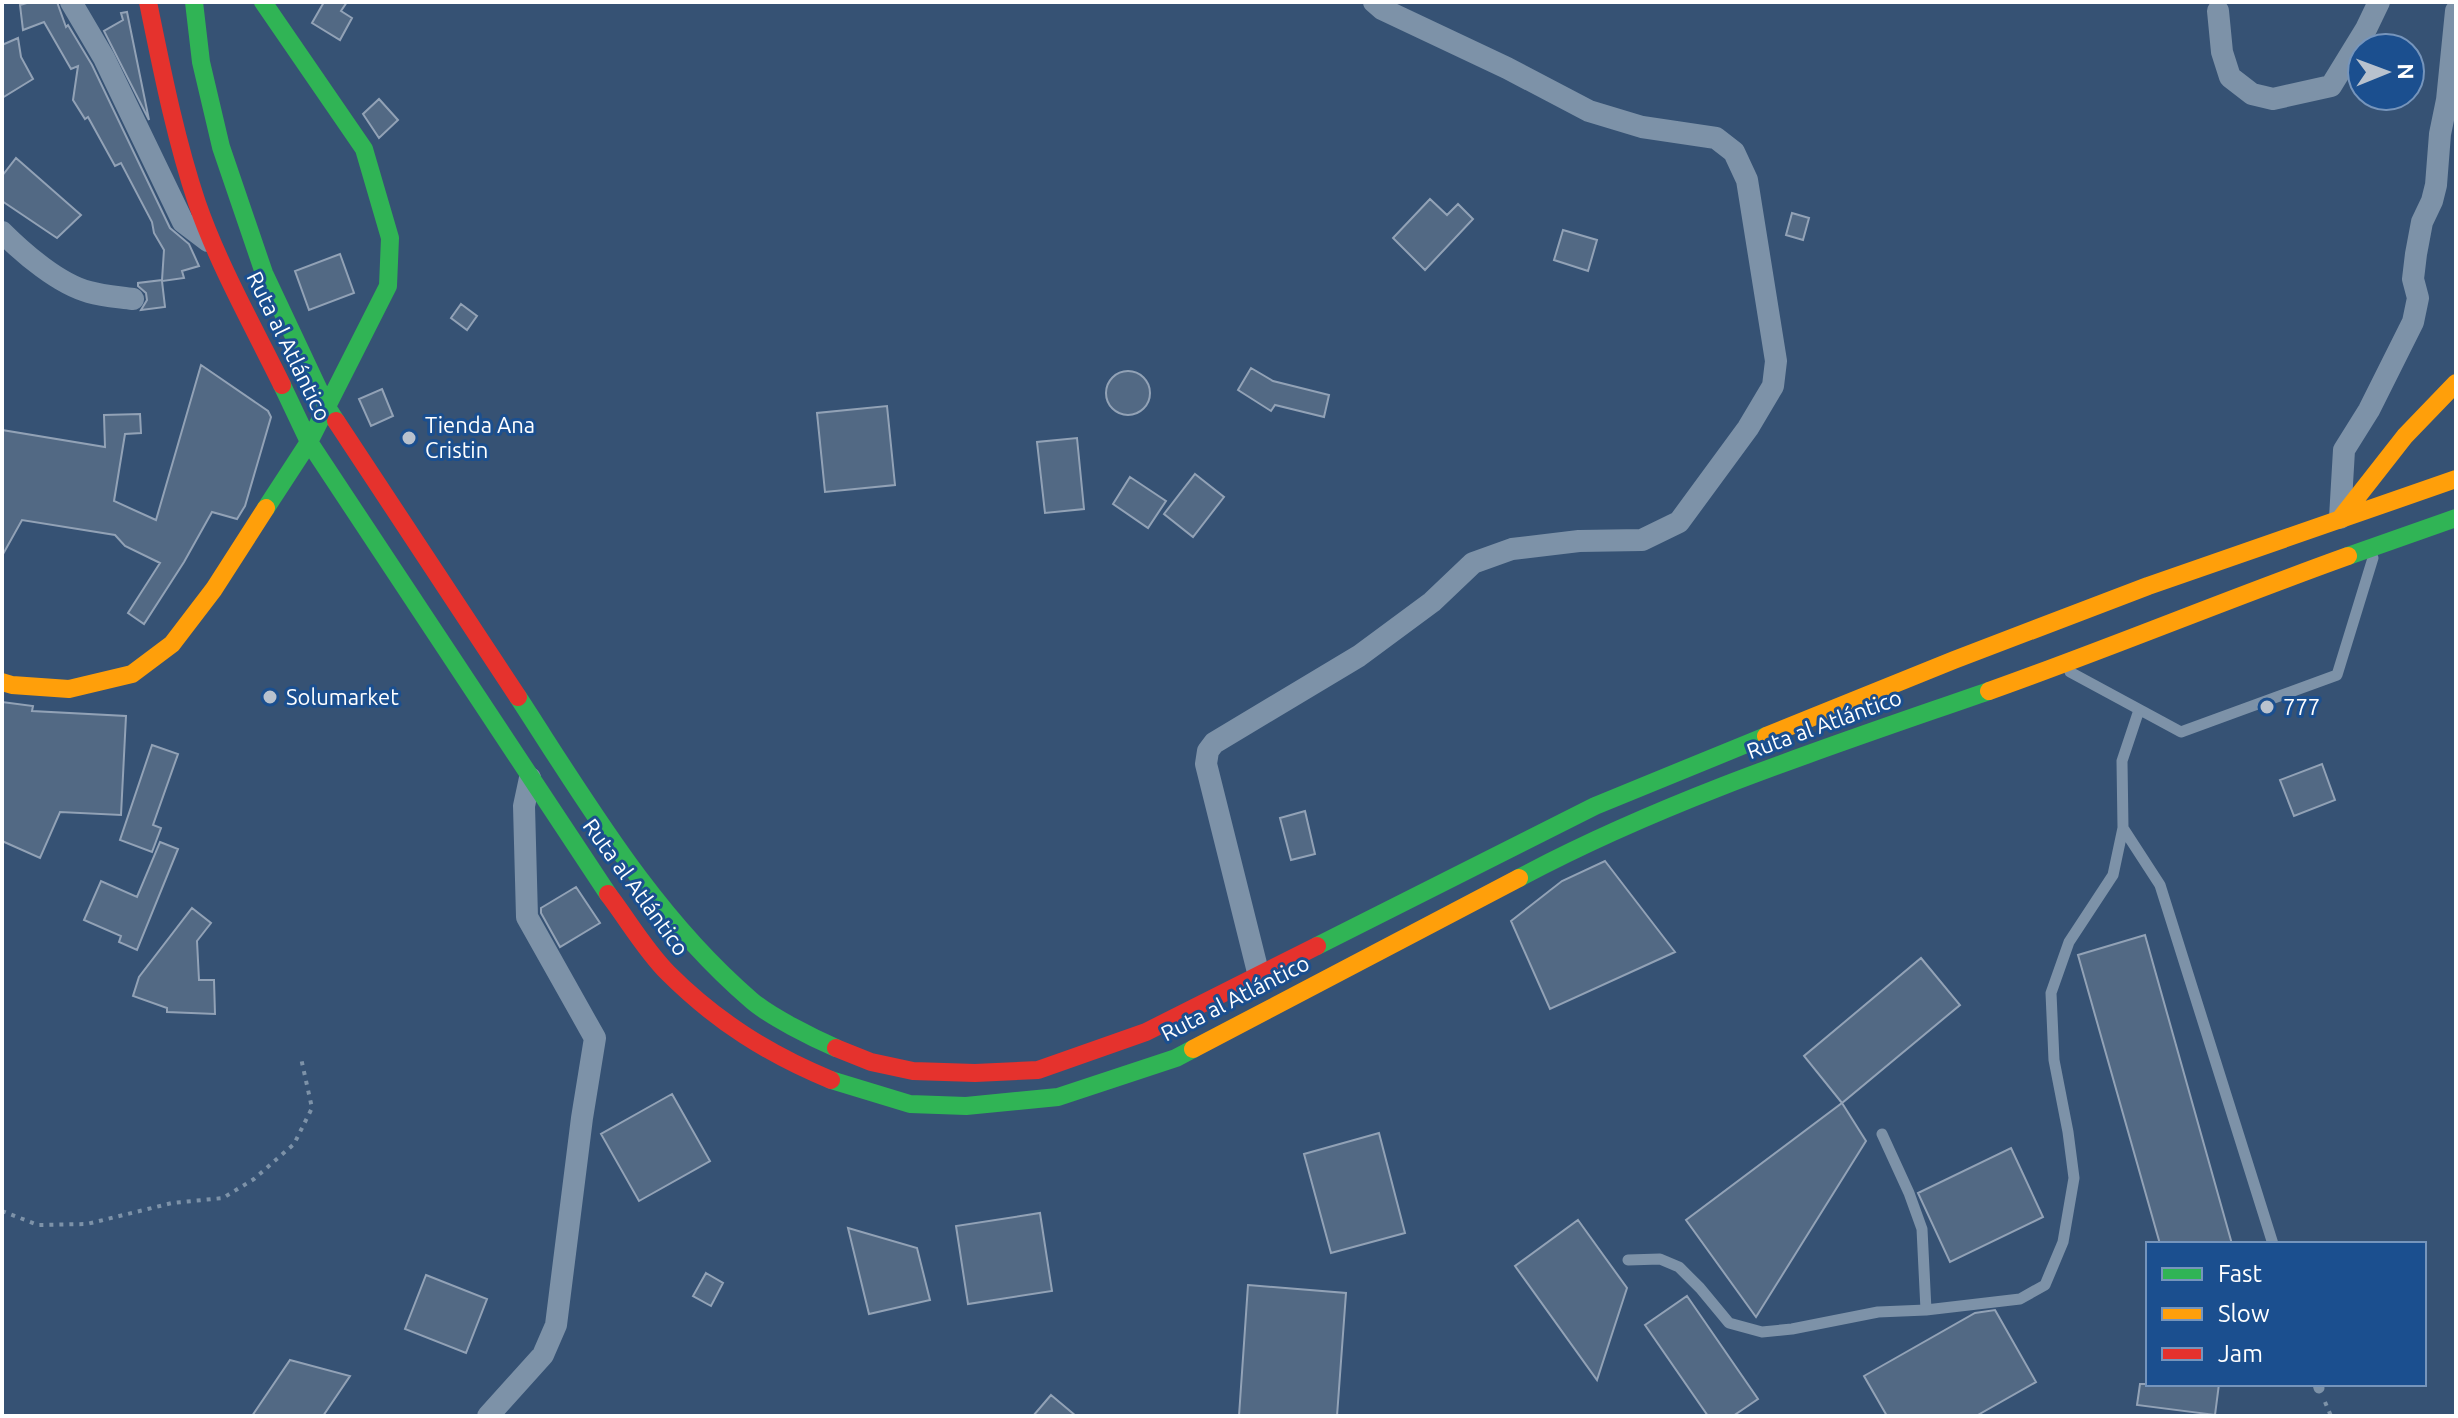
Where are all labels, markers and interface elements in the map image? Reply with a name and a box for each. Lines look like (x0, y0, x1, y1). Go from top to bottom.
north arrow (2346, 32, 2426, 112)
text: N (2394, 63, 2419, 80)
street label: Ruta al Atlántico (242, 267, 336, 425)
place label: Tienda Ana Cristin (425, 412, 535, 462)
marker: Tienda Ana Cristin (400, 429, 418, 447)
place label: Solumarket (286, 684, 399, 709)
street label: Ruta al Atlántico (1743, 684, 1905, 763)
marker: Solumarket (261, 688, 279, 706)
place label: 777 (2283, 694, 2320, 719)
marker: 777 (2258, 698, 2276, 716)
street label: Ruta al Atlántico (578, 813, 694, 960)
street label: Ruta al Atlántico (1156, 949, 1313, 1046)
legend (2146, 1242, 2426, 1386)
text: Fast (2218, 1260, 2262, 1287)
text: Slow (2218, 1300, 2270, 1327)
text: Jam (2218, 1340, 2263, 1367)

